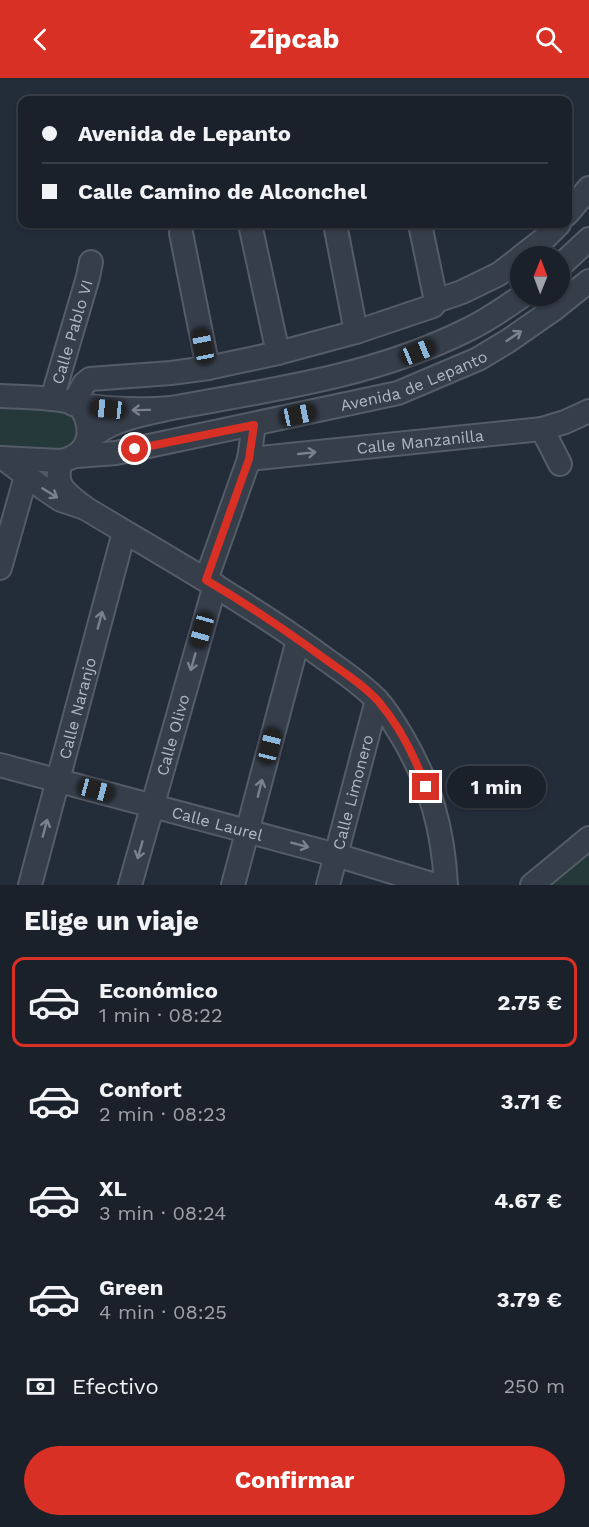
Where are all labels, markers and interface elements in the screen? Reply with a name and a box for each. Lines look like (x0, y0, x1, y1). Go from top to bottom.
icon: back (24, 23, 57, 56)
text: Zipcab (250, 23, 339, 55)
icon: search (532, 23, 565, 56)
text: Avenida de Lepanto (78, 121, 291, 146)
text: Calle Camino de Alconchel (78, 179, 367, 204)
north arrow (510, 246, 570, 306)
map controls (510, 246, 570, 306)
street label: Calle Pablo VI (47, 277, 96, 386)
car (191, 327, 215, 365)
one-way arrow (506, 330, 522, 342)
car (398, 337, 438, 367)
street label: Avenida de Lepanto (339, 346, 491, 415)
car (89, 398, 127, 420)
car (279, 402, 317, 428)
one-way arrow (132, 404, 152, 416)
street label: Calle Manzanilla (356, 426, 485, 457)
route start (121, 435, 148, 462)
one-way arrow (297, 447, 316, 458)
one-way arrow (41, 487, 58, 499)
car (188, 610, 216, 650)
one-way arrow (95, 611, 107, 630)
one-way arrow (187, 652, 198, 671)
street label: Calle Naranjo (54, 655, 100, 761)
street label: Calle Olivo (152, 692, 193, 778)
car (257, 726, 283, 766)
street label: Calle Limonero (328, 733, 377, 852)
callout: 1 min (447, 766, 546, 808)
route end (412, 773, 439, 800)
text: 1 min (471, 775, 522, 799)
car (76, 777, 116, 803)
one-way arrow (254, 779, 266, 798)
street label: Calle Laurel (170, 802, 265, 845)
one-way arrow (39, 819, 51, 838)
one-way arrow (134, 840, 145, 859)
one-way arrow (290, 840, 309, 852)
text: Elige un viaje (24, 905, 199, 937)
icon: car (27, 975, 81, 1029)
text: Económico (99, 978, 218, 1003)
text: 2.75 € (497, 990, 562, 1015)
text: 1 min · 08:22 (99, 1003, 223, 1027)
icon: car (27, 1074, 81, 1128)
text: Confort (99, 1077, 182, 1102)
text: 3.71 € (500, 1089, 562, 1114)
text: 2 min · 08:23 (99, 1102, 226, 1126)
icon: car (27, 1173, 81, 1227)
text: XL (99, 1176, 127, 1201)
text: 4.67 € (494, 1188, 562, 1213)
text: 3 min · 08:24 (99, 1201, 226, 1225)
icon: car (27, 1272, 81, 1326)
text: Green (99, 1275, 163, 1300)
text: 3.79 € (496, 1287, 562, 1312)
text: 4 min · 08:25 (99, 1300, 227, 1324)
icon: cash (24, 1370, 57, 1403)
text: Efectivo (72, 1374, 159, 1399)
text: 250 m (503, 1374, 565, 1398)
button: Confirmar (24, 1446, 565, 1515)

